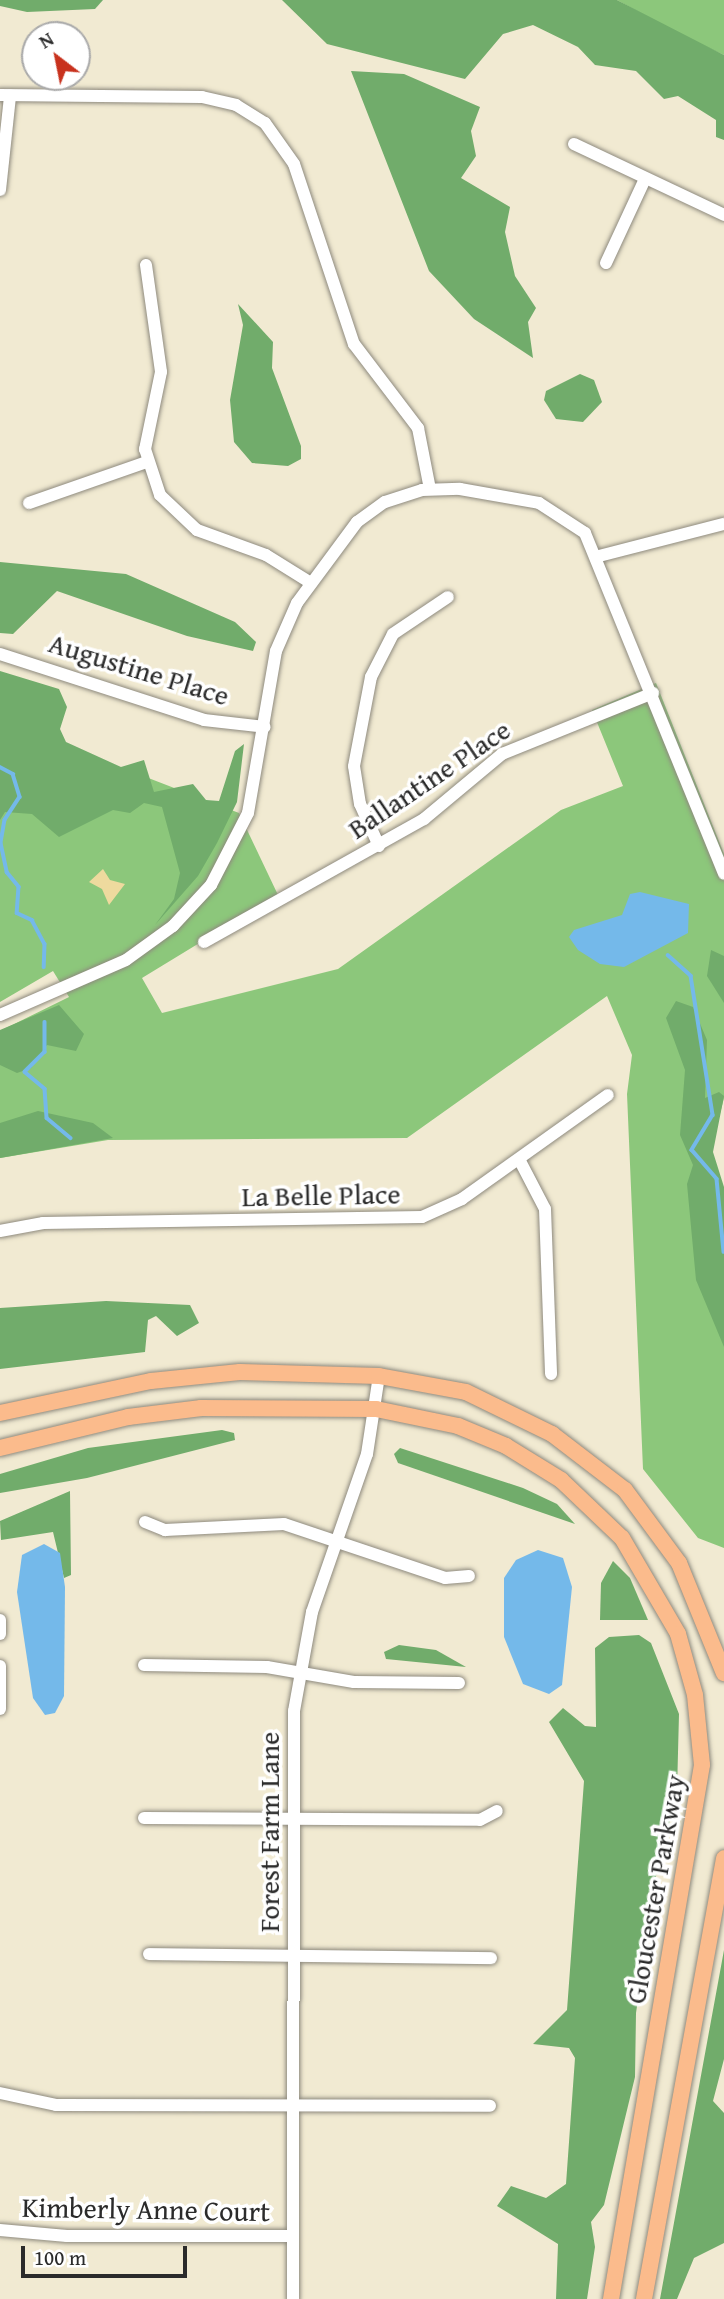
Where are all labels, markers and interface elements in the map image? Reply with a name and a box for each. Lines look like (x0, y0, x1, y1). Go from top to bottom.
north arrow (21, 21, 91, 91)
text: N (33, 25, 59, 55)
street label: Augustine Place (45, 626, 233, 712)
street label: Ballantine Place (342, 712, 516, 846)
street label: La Belle Place (241, 1177, 401, 1213)
street label: Forest Farm Lane (252, 1732, 286, 1932)
street label: Gloucester Parkway (618, 1772, 692, 2006)
street label: Kimberly Anne Court (22, 2190, 270, 2228)
scale bar (24, 2232, 191, 2276)
text: 100 m (34, 2242, 86, 2273)

